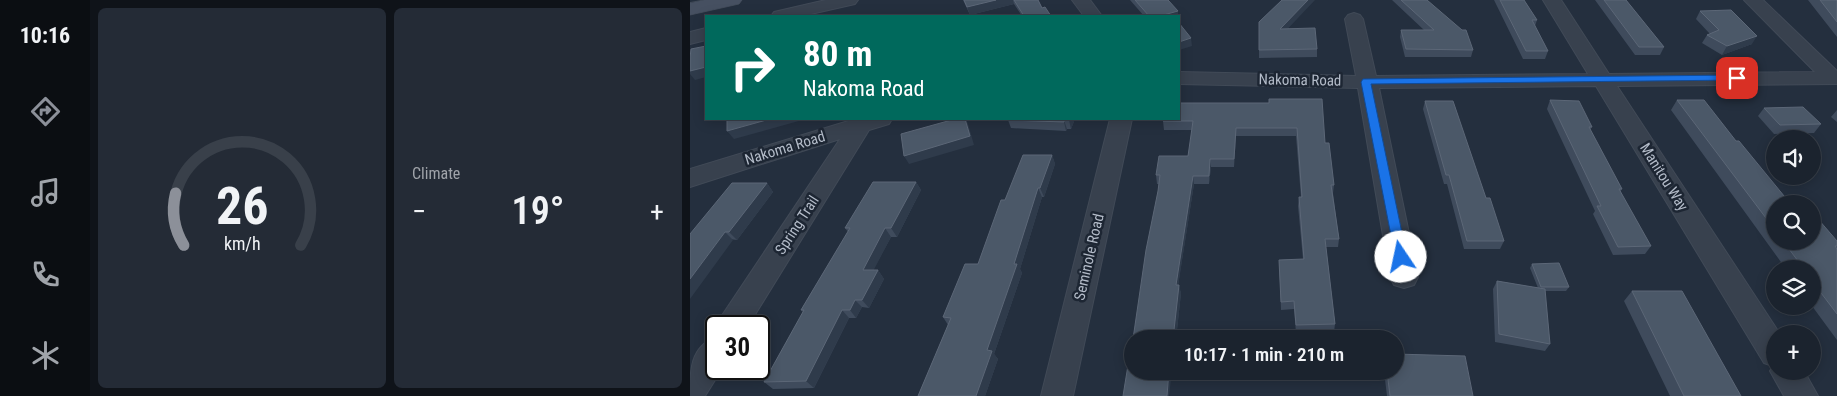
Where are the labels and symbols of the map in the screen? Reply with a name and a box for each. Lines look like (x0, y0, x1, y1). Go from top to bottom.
pin (1716, 57, 1758, 99)
street label: Nakoma Road (1258, 70, 1342, 90)
street label: Nakoma Road (743, 127, 827, 169)
street label: Manitou Way (1636, 140, 1692, 214)
street label: Spring Trail (771, 192, 823, 258)
street label: Seminole Road (1070, 212, 1108, 302)
position arrow (1374, 230, 1426, 282)
speed limit sign: 30 (705, 315, 770, 380)

